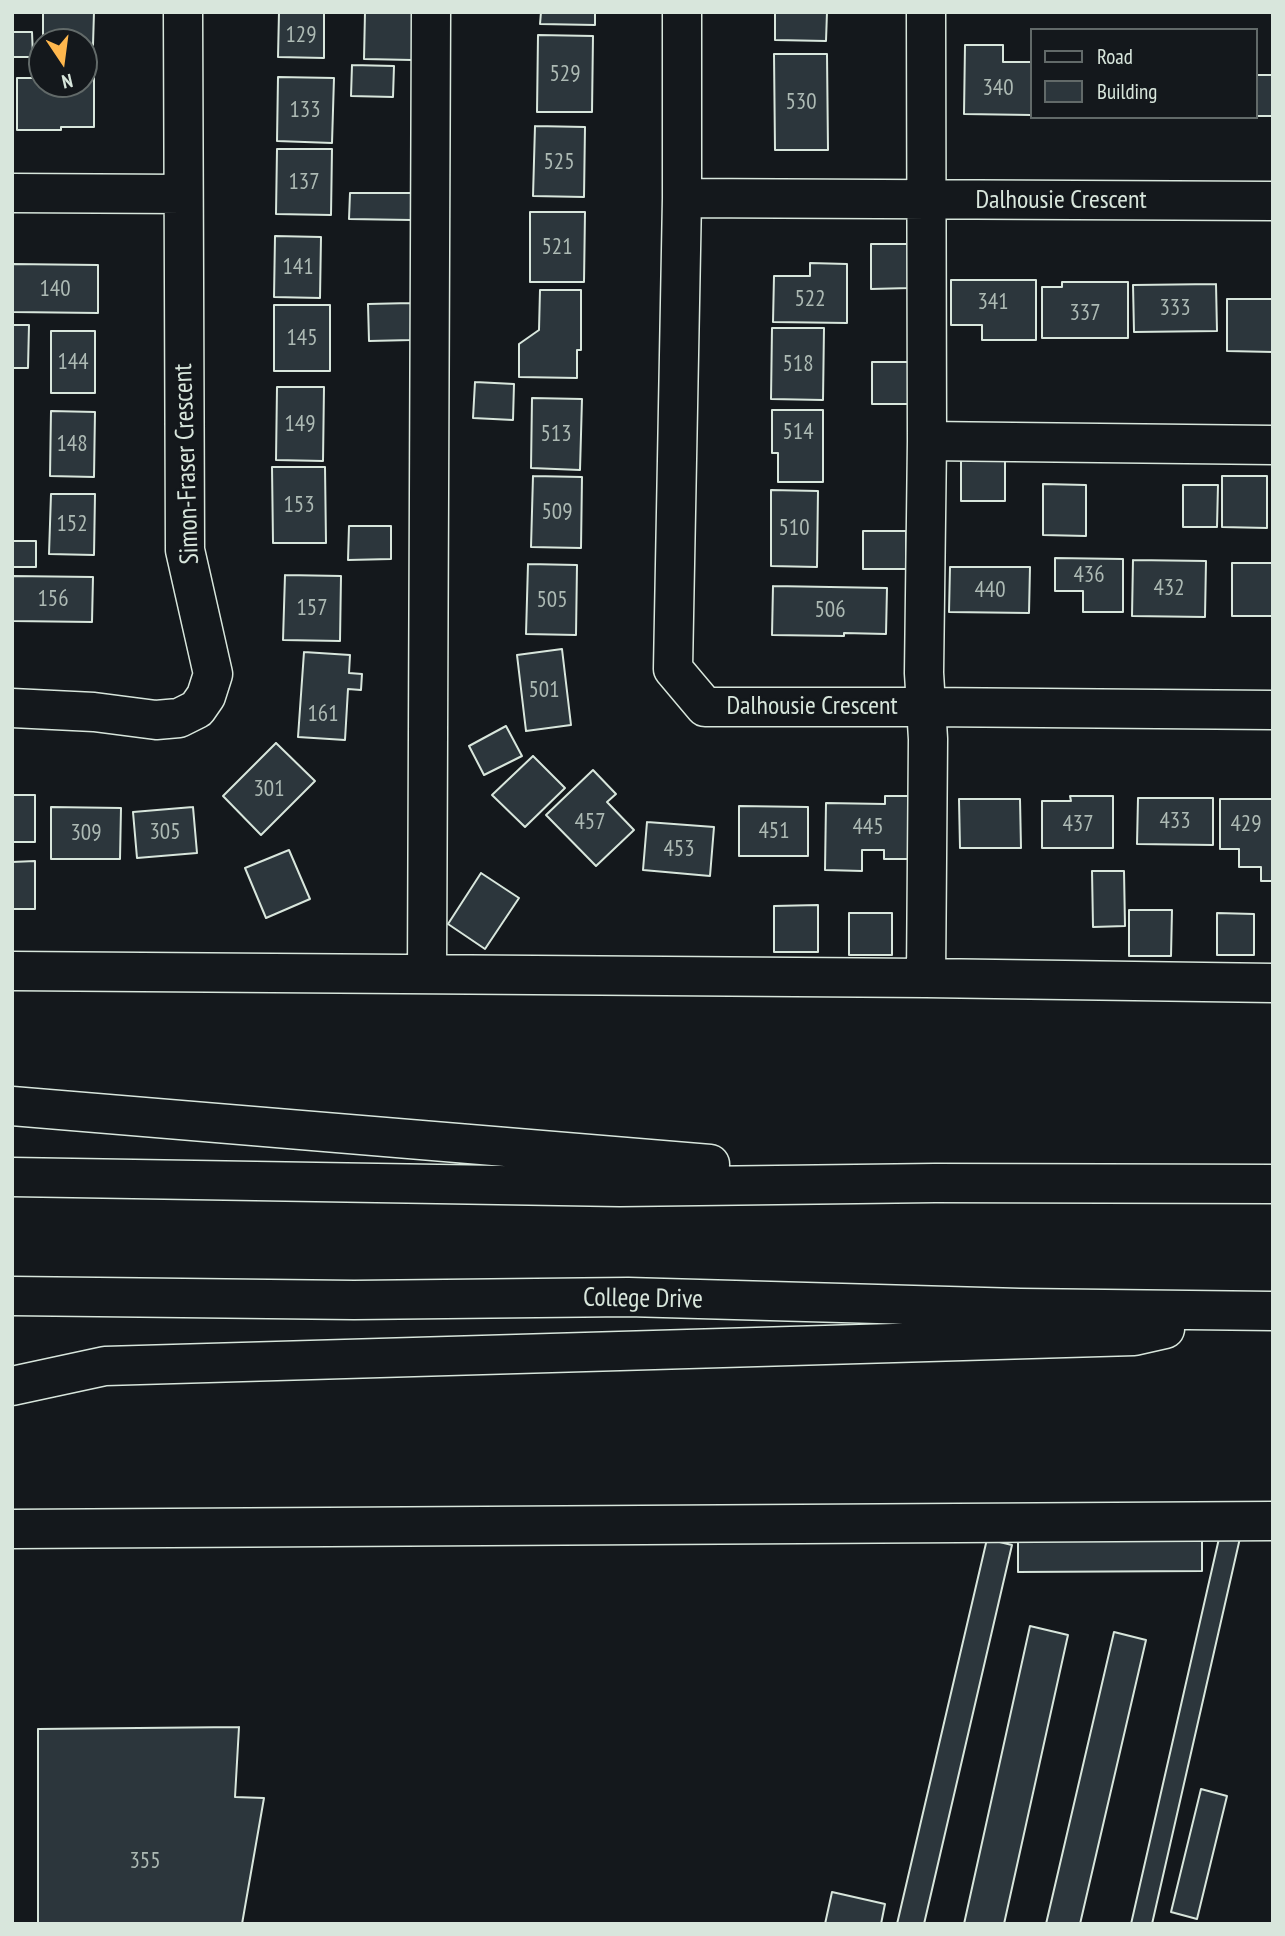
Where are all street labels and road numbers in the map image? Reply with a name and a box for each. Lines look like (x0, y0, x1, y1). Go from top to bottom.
street label: Dalhousie Crescent (975, 185, 1147, 217)
street label: Simon-Fraser Crescent (168, 363, 206, 565)
street label: Dalhousie Crescent (726, 691, 898, 723)
street label: College Drive (583, 1282, 703, 1316)

